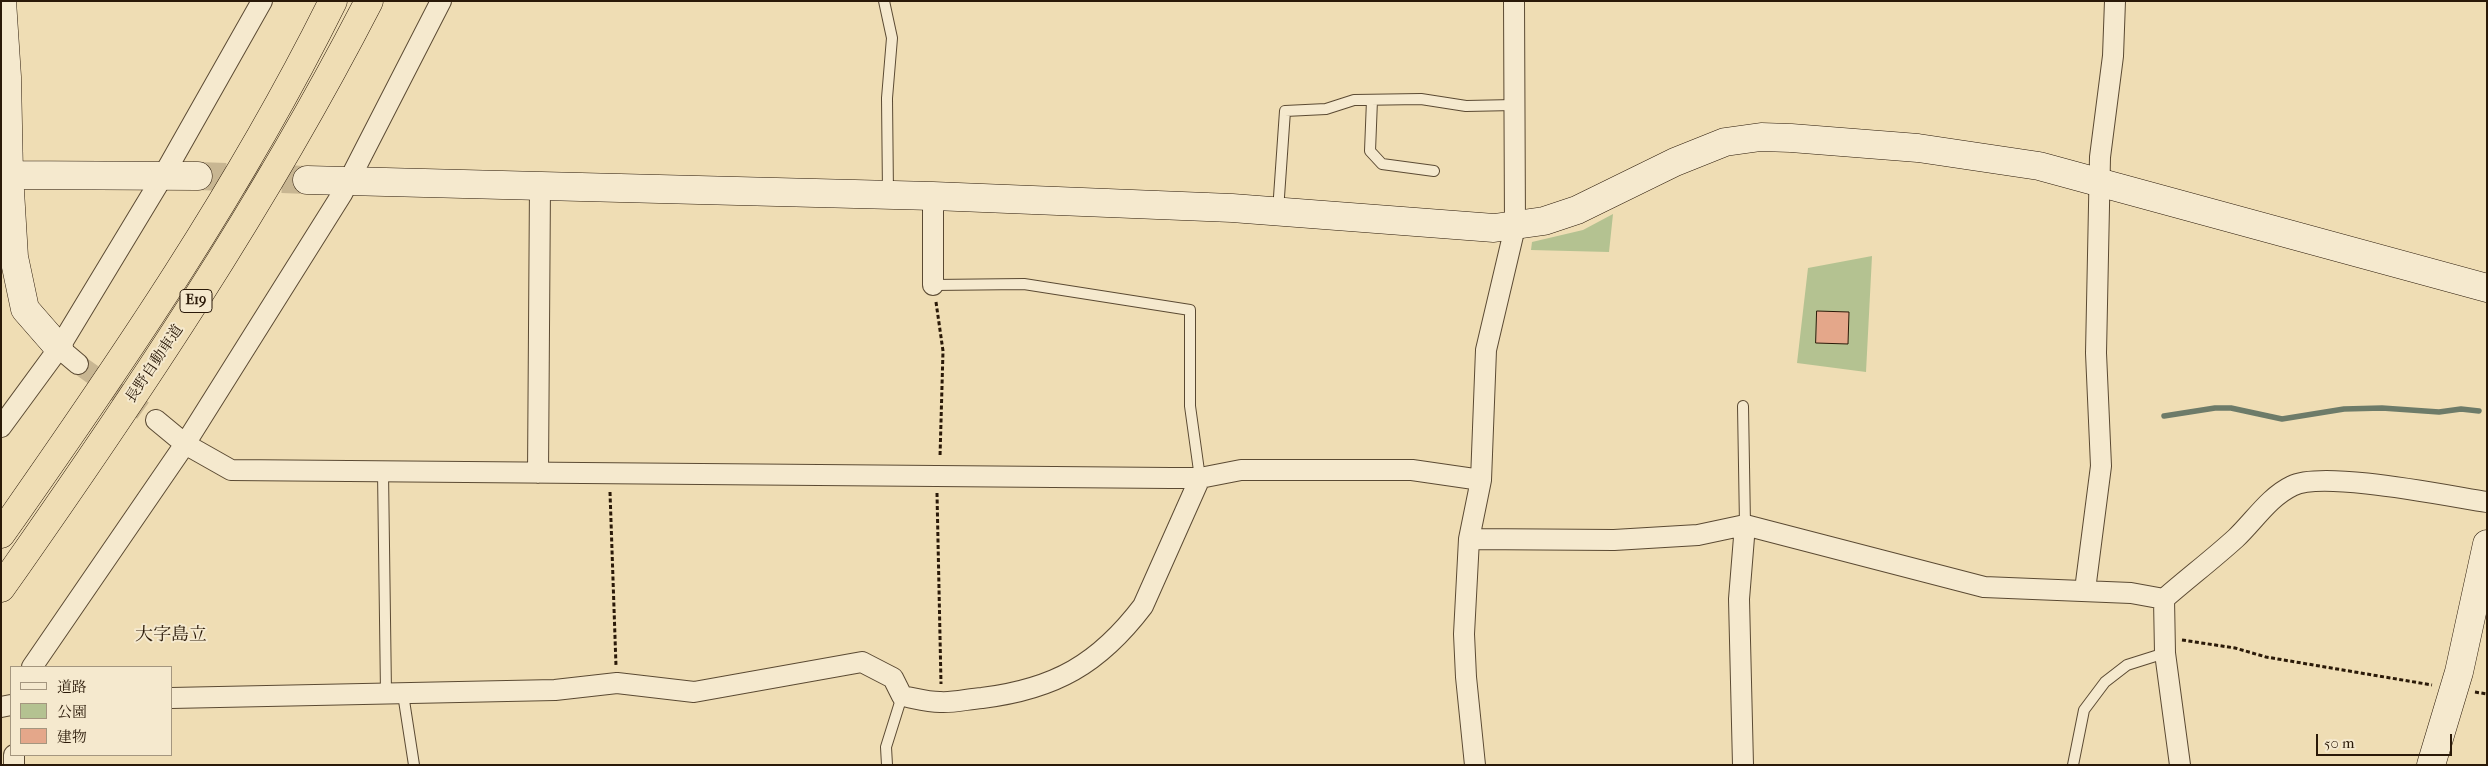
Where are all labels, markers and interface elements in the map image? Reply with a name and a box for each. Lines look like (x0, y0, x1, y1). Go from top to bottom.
road number: E19 (180, 290, 212, 312)
street label: 長野自動車道 (122, 322, 188, 406)
district label: 大字島立 (135, 625, 207, 647)
legend (10, 666, 172, 756)
text: 道路 (57, 678, 87, 696)
text: 公園 (57, 703, 87, 721)
scale bar (2318, 724, 2454, 756)
text: 建物 (57, 728, 87, 746)
text: 50 m (2324, 734, 2354, 752)

